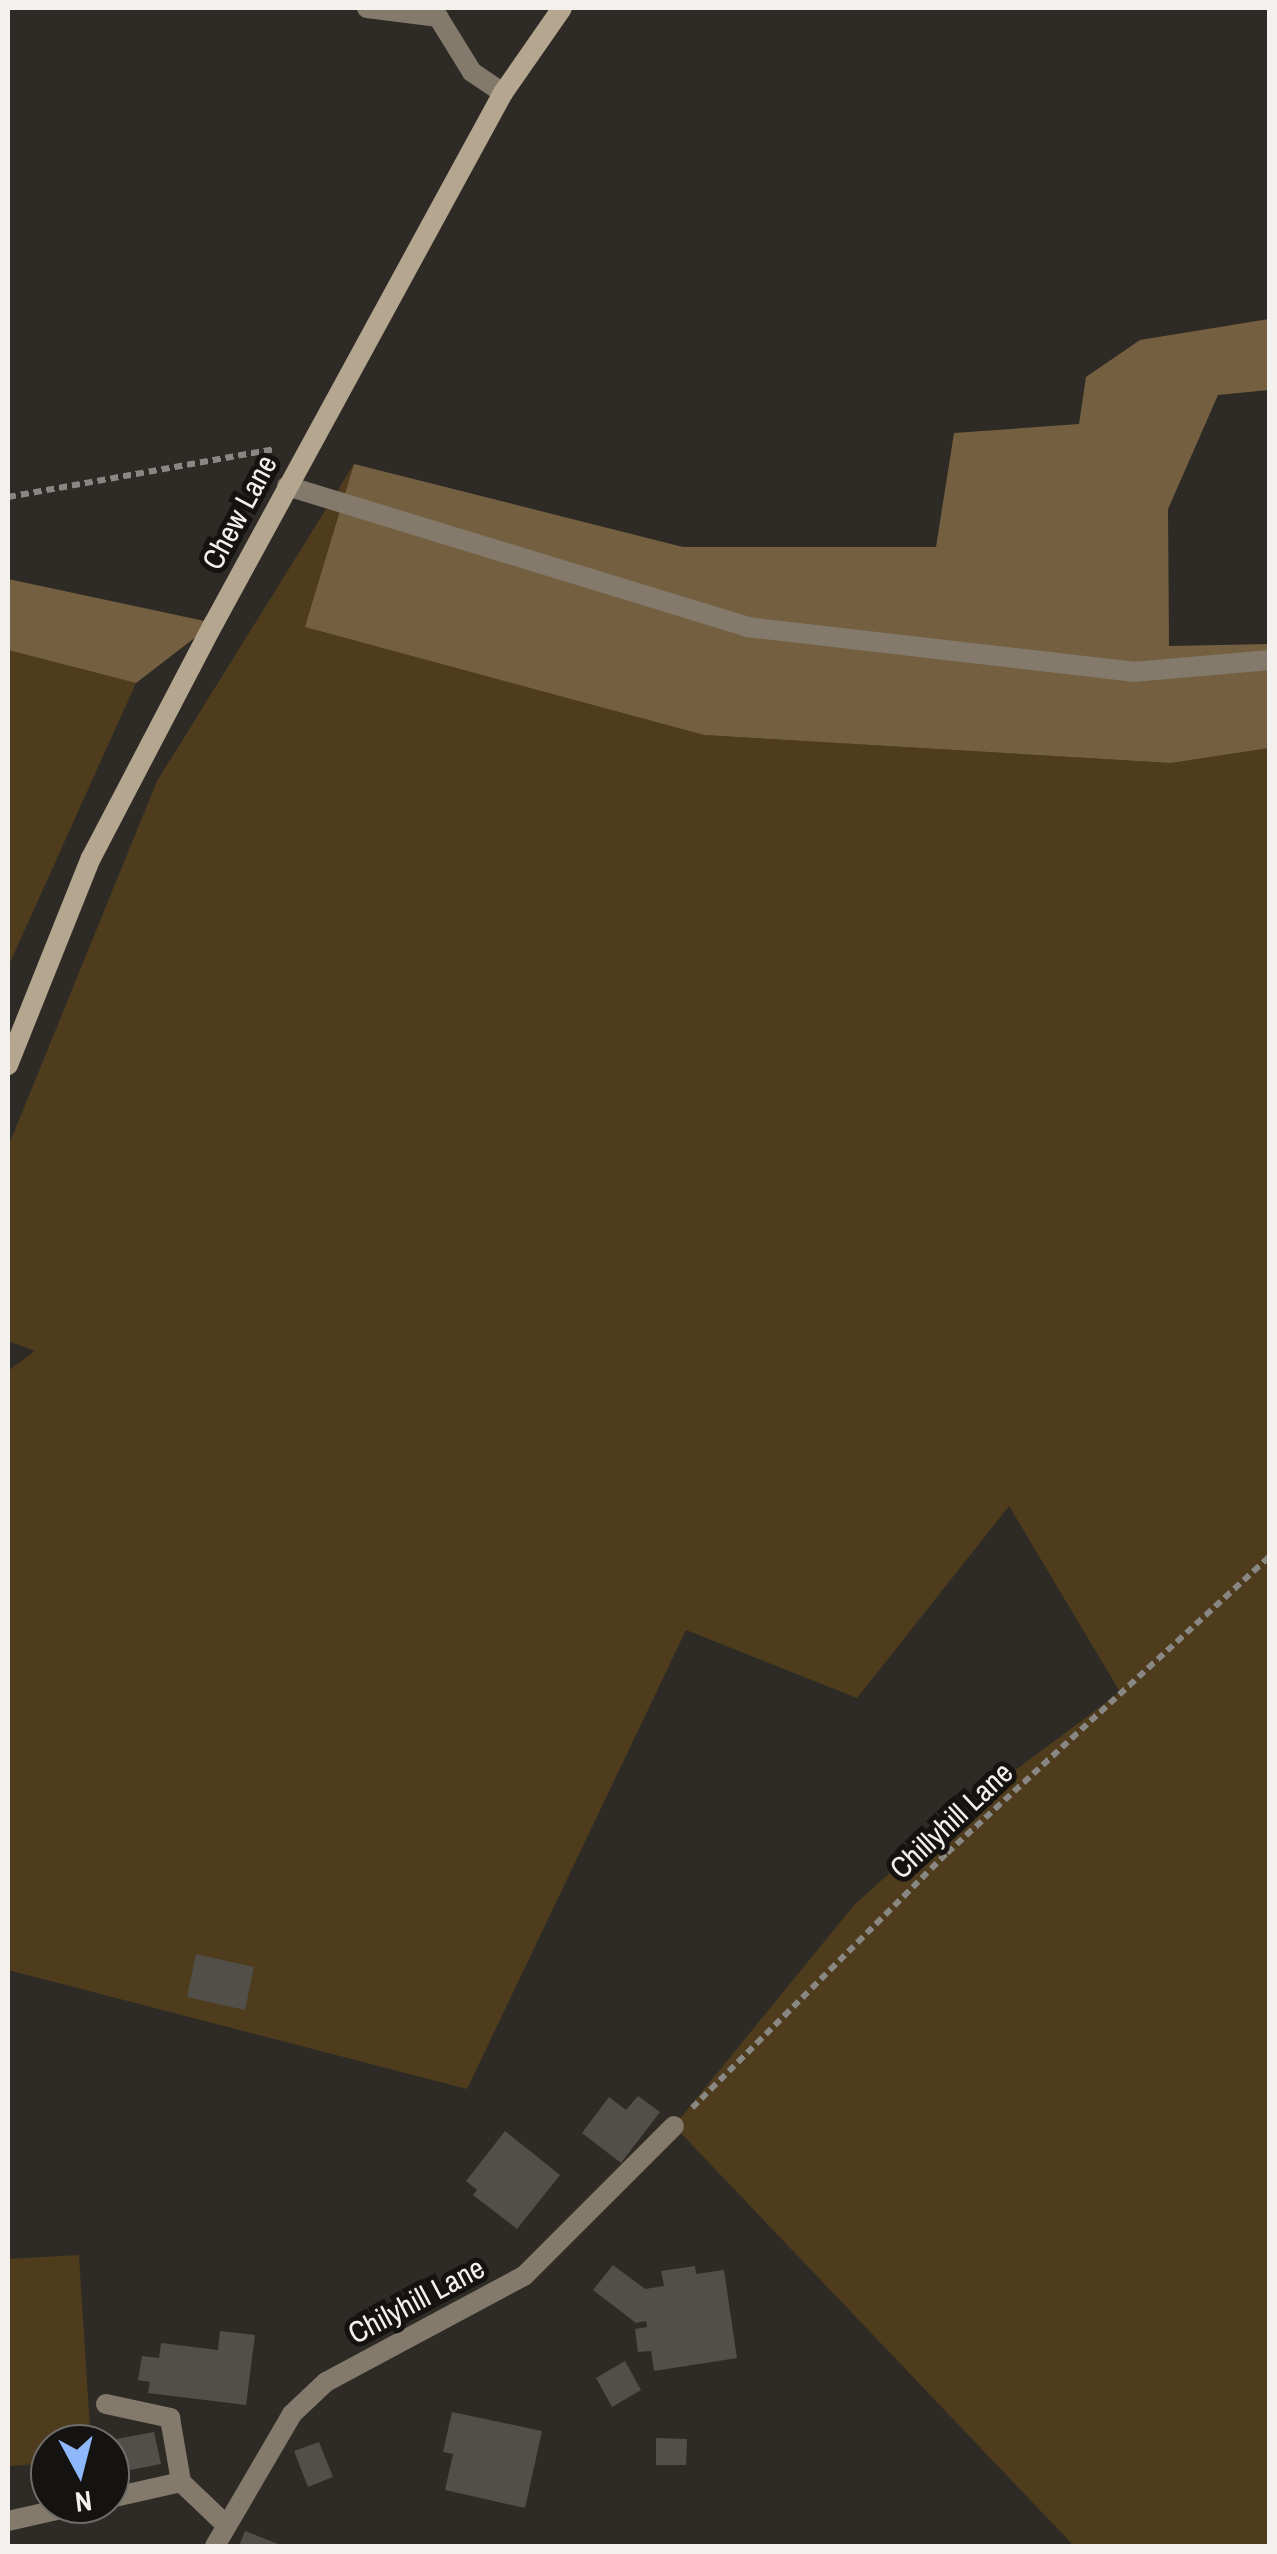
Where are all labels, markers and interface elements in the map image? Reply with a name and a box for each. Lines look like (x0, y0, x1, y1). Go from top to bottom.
street label: Chew Lane (194, 449, 284, 575)
street label: Chillyhill Lane (882, 1754, 1020, 1886)
street label: Chilyhill Lane (342, 2249, 490, 2351)
north arrow (30, 2424, 130, 2524)
text: N (73, 2482, 94, 2522)

